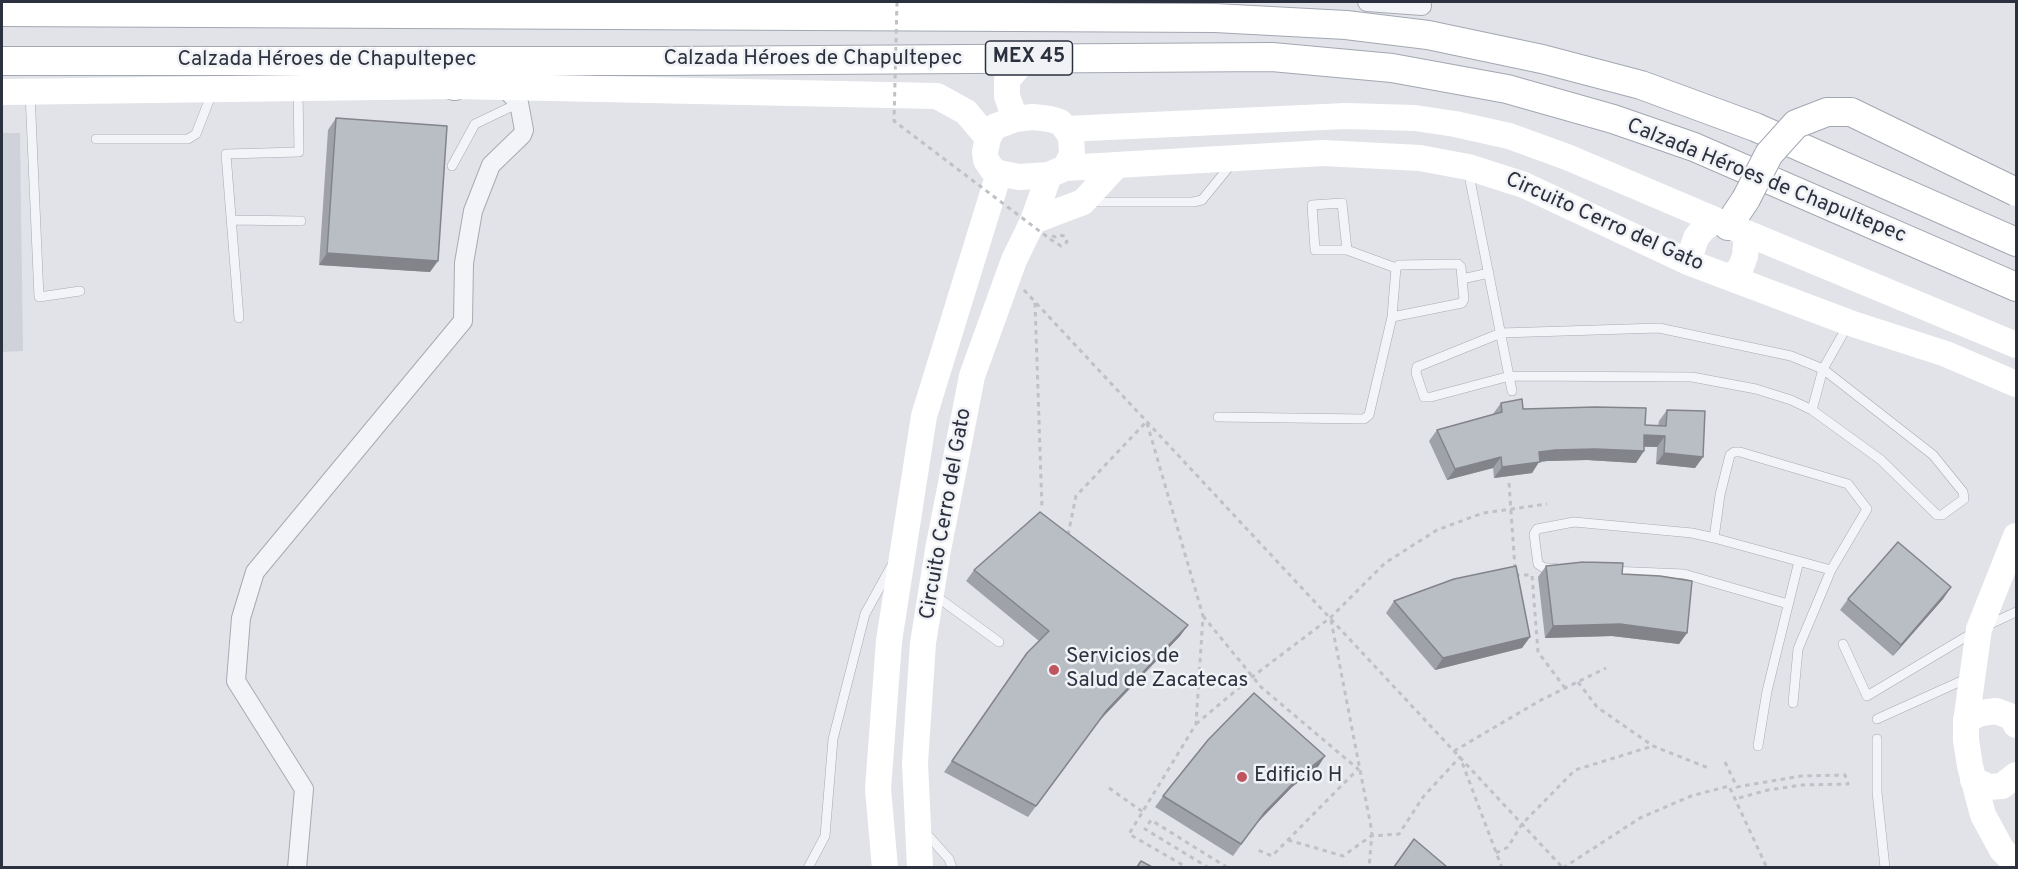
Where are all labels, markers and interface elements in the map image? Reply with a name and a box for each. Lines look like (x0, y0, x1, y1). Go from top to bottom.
road number: MEX 45 (986, 41, 1072, 75)
street label: Calzada Héroes de Chapultepec (663, 47, 963, 73)
street label: Calzada Héroes de Chapultepec (177, 48, 477, 74)
street label: Calzada Héroes de Chapultepec (1623, 114, 1909, 250)
street label: Circuito Cerro del Gato (1501, 168, 1707, 278)
street label: Circuito Cerro del Gato (916, 406, 978, 622)
place label: Servicios de Salud de Zacatecas (1066, 645, 1248, 695)
marker: Servicios de Salud de Zacatecas (1047, 663, 1061, 677)
place label: Edificio H (1254, 764, 1342, 790)
marker: Edificio H (1235, 770, 1249, 784)

